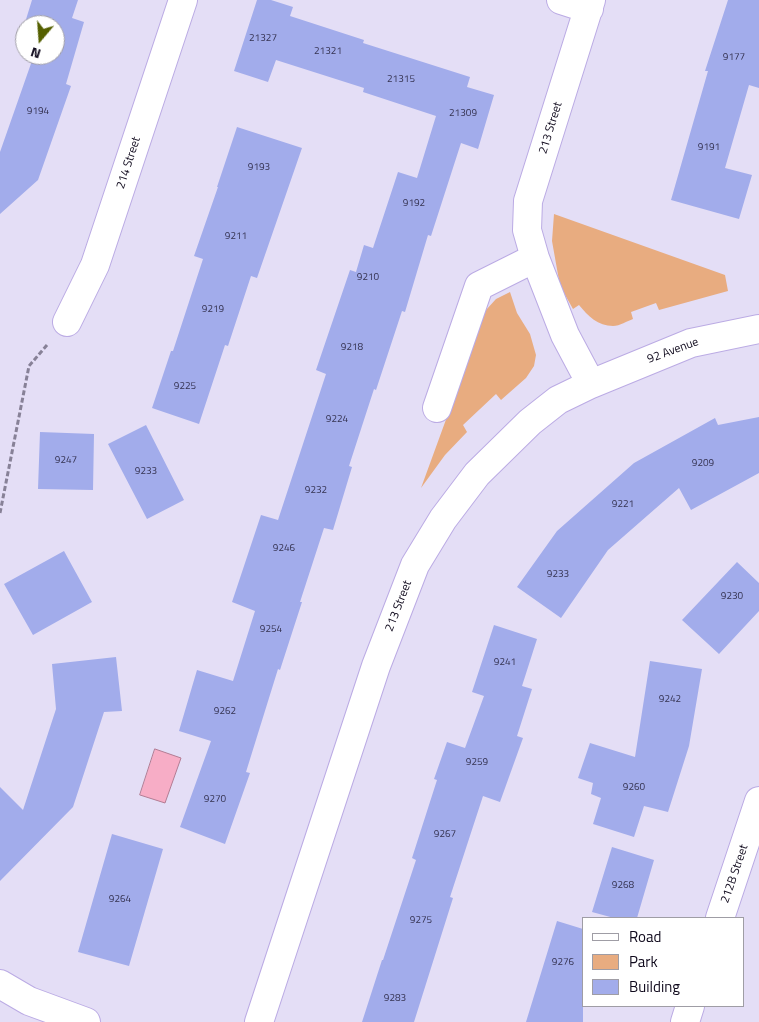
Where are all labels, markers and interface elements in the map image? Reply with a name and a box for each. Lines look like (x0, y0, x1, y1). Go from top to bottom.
north arrow (15, 15, 65, 65)
house number: 21327 (249, 33, 277, 45)
text: N (28, 42, 43, 65)
house number: 21321 (314, 46, 342, 58)
house number: 9177 (723, 52, 745, 64)
house number: 21315 (387, 74, 415, 86)
street label: 213 Street (536, 100, 566, 156)
house number: 9194 (27, 106, 49, 118)
house number: 21309 (449, 108, 477, 120)
street label: 214 Street (114, 135, 144, 191)
house number: 9191 (698, 142, 720, 154)
house number: 9193 (248, 162, 270, 174)
house number: 9192 (403, 198, 425, 210)
house number: 9211 (225, 231, 247, 243)
house number: 9210 (357, 272, 379, 284)
house number: 9219 (202, 304, 224, 316)
street label: 92 Avenue (645, 335, 701, 367)
house number: 9218 (341, 342, 363, 354)
house number: 9225 (174, 381, 196, 393)
house number: 9224 (326, 414, 348, 426)
house number: 9247 (55, 455, 77, 467)
house number: 9209 (692, 458, 714, 470)
house number: 9233 (135, 466, 157, 478)
house number: 9232 (305, 485, 327, 497)
house number: 9221 (612, 499, 634, 511)
house number: 9246 (273, 543, 295, 555)
house number: 9233 (547, 569, 569, 581)
street label: 213 Street (383, 578, 415, 634)
house number: 9230 (721, 591, 743, 603)
house number: 9254 (260, 624, 282, 636)
house number: 9241 (494, 657, 516, 669)
house number: 9242 (659, 694, 681, 706)
house number: 9262 (214, 706, 236, 718)
house number: 9259 (466, 757, 488, 769)
house number: 9260 (623, 782, 645, 794)
house number: 9270 (204, 794, 226, 806)
house number: 9267 (434, 829, 456, 841)
street label: 212B Street (718, 843, 752, 905)
house number: 9268 (612, 880, 634, 892)
house number: 9264 (109, 894, 131, 906)
house number: 9275 (410, 915, 432, 927)
legend (582, 917, 744, 1007)
text: Road (629, 925, 661, 948)
text: Park (629, 950, 658, 973)
house number: 9276 (552, 957, 574, 969)
text: Building (629, 975, 680, 998)
house number: 9283 (384, 993, 406, 1005)

